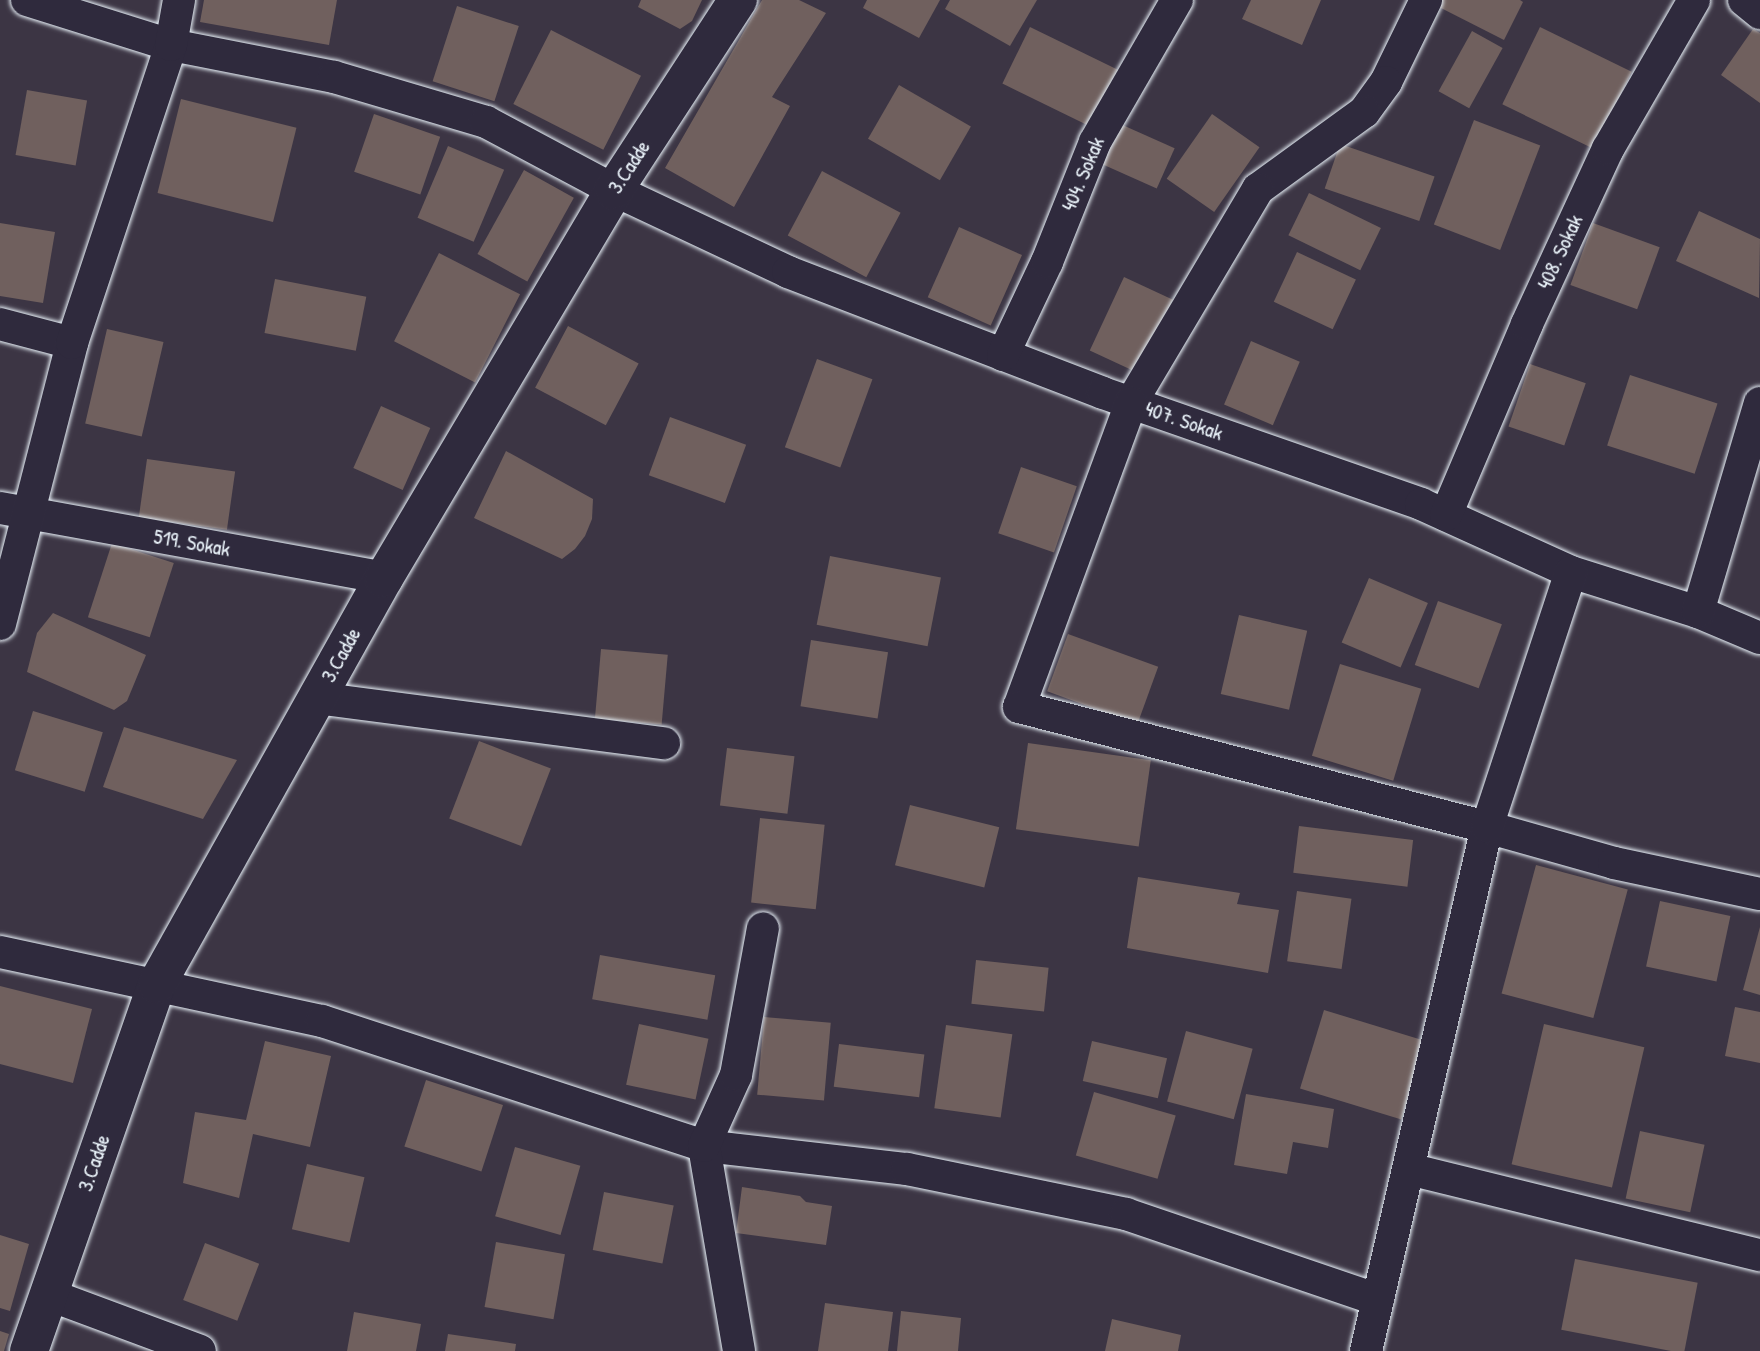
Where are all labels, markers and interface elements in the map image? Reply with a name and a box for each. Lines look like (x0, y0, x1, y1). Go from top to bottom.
street label: 404. Sokak (1056, 133, 1110, 215)
street label: 3.Cadde (603, 136, 655, 198)
street label: 408. Sokak (1532, 211, 1588, 293)
street label: 407. Sokak (1142, 396, 1226, 446)
street label: 519. Sokak (152, 524, 232, 562)
street label: 3.Cadde (316, 623, 366, 687)
street label: 3.Cadde (73, 1131, 115, 1195)

